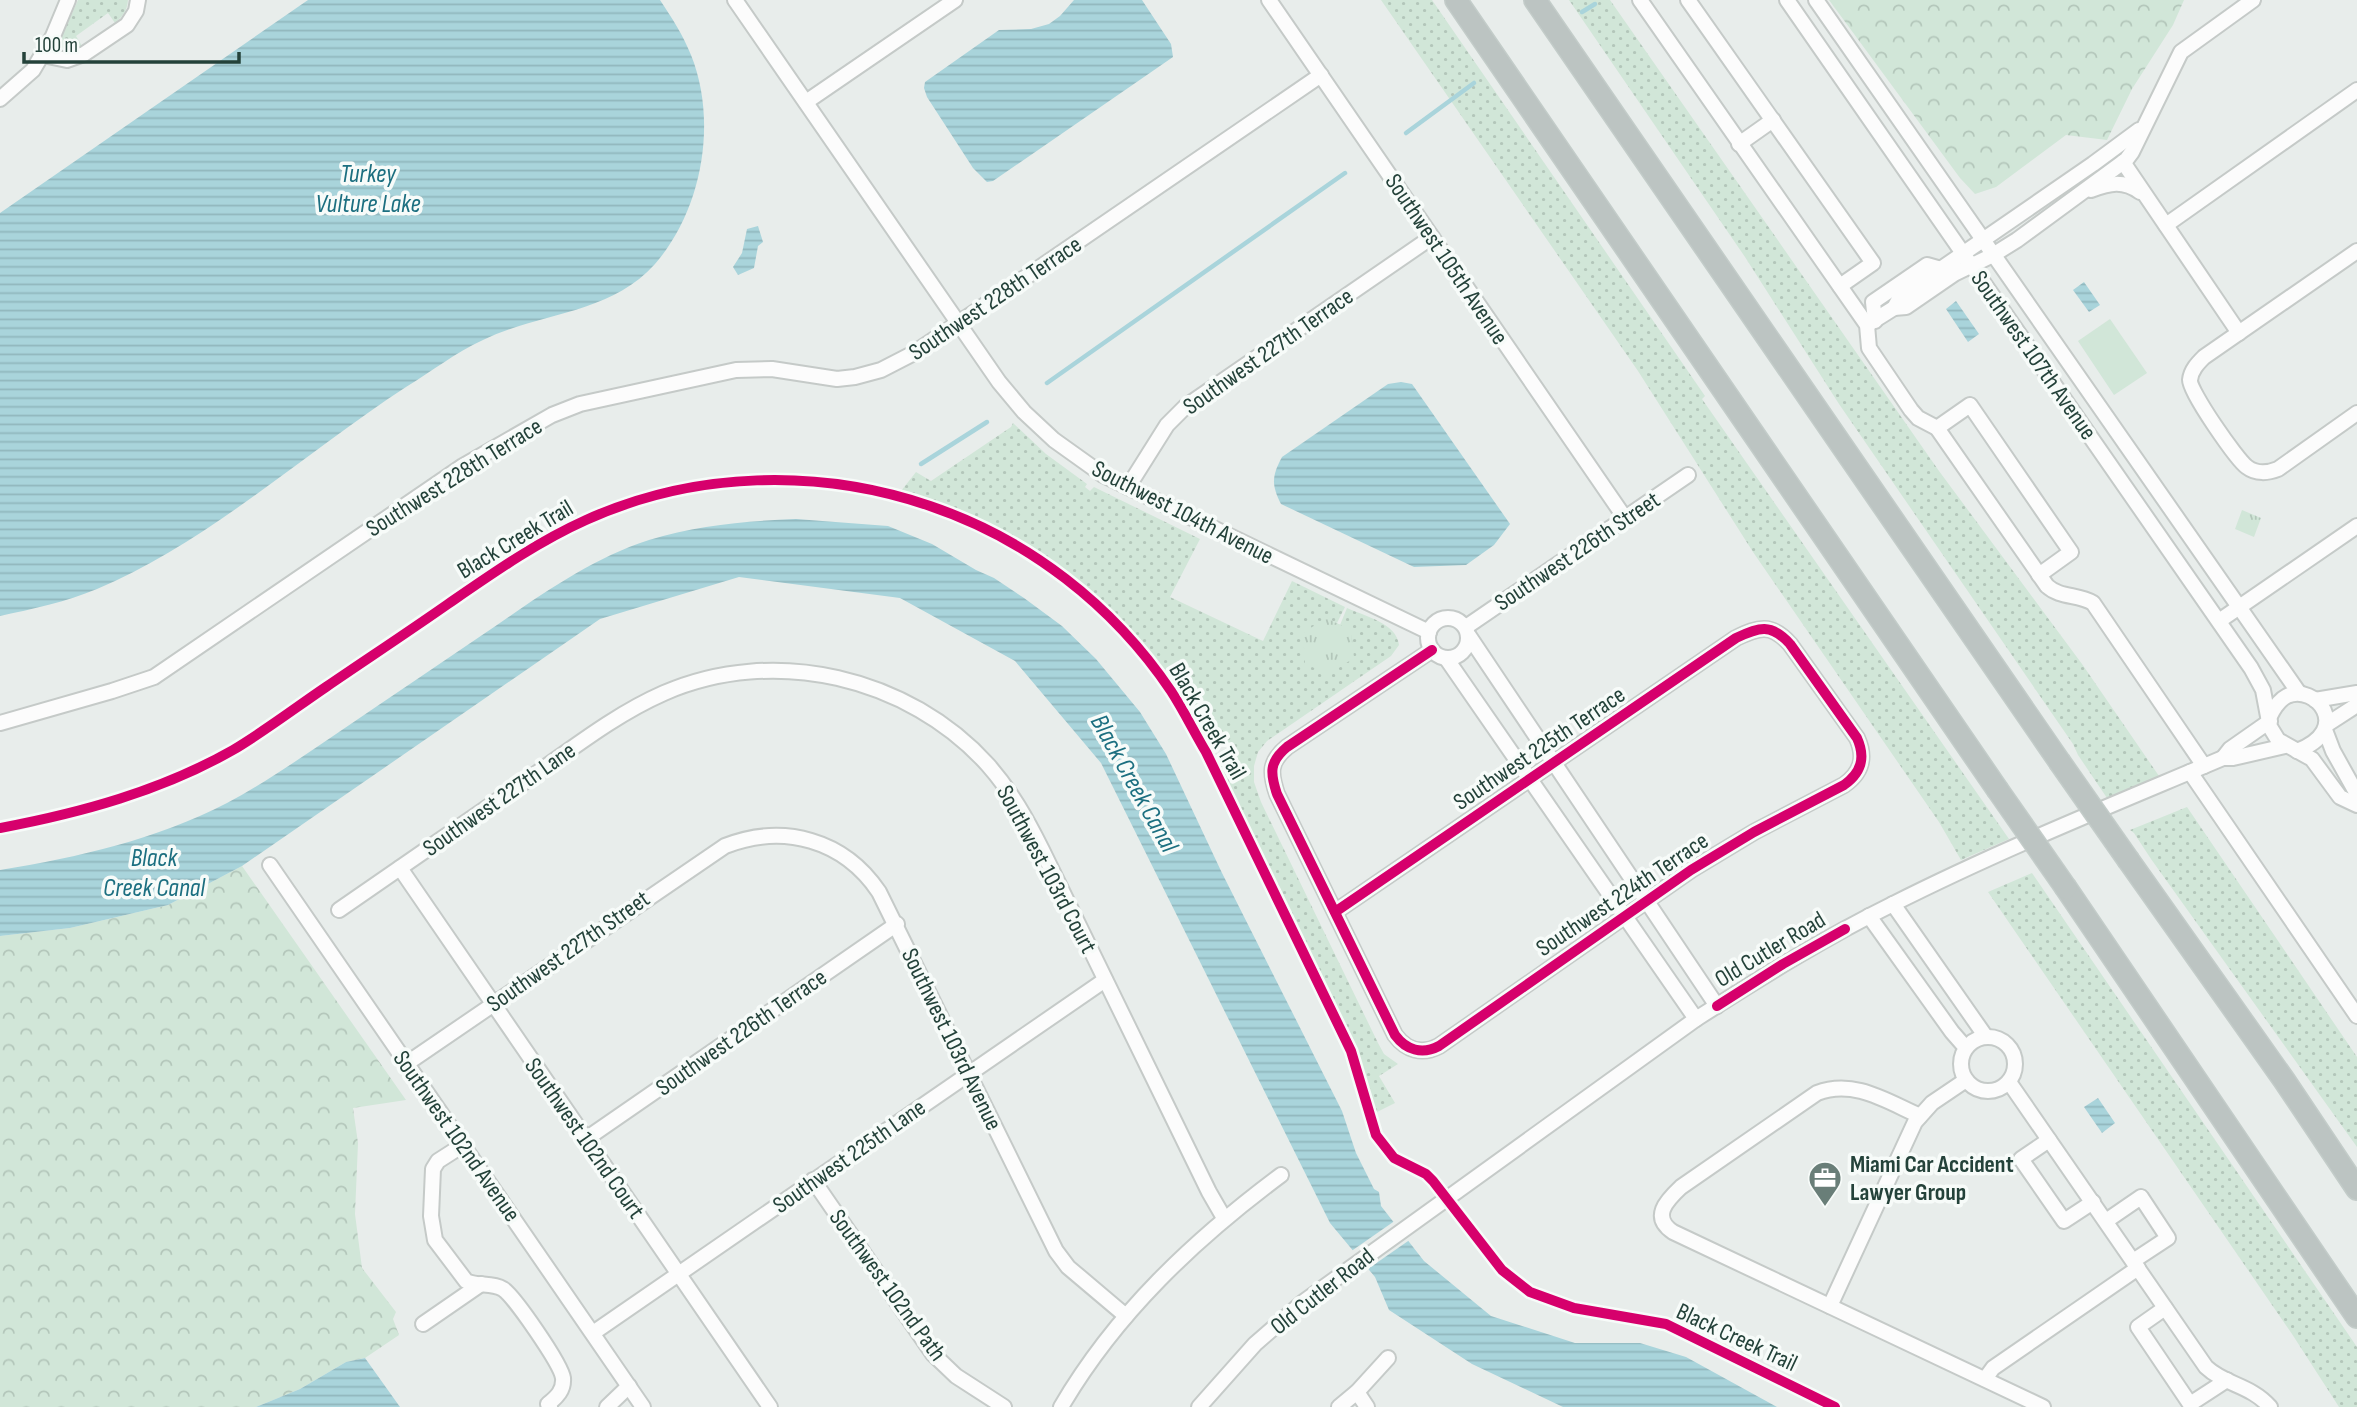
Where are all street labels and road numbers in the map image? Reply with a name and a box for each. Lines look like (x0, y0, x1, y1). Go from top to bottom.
street label: Southwest 105th Avenue (1379, 168, 1514, 350)
street label: Southwest 228th Terrace (903, 230, 1087, 367)
street label: Southwest 107th Avenue (1964, 265, 2103, 445)
street label: Southwest 227th Terrace (1178, 282, 1359, 421)
street label: Southwest 228th Terrace (361, 412, 548, 543)
street label: Southwest 104th Avenue (1087, 454, 1278, 571)
street label: Southwest 226th Street (1489, 485, 1665, 617)
street label: Black Creek Trail (452, 494, 578, 585)
street label: Black Creek Trail (1163, 658, 1253, 785)
street label: Southwest 225th Terrace (1448, 680, 1631, 817)
street label: Southwest 227th Lane (417, 736, 581, 863)
street label: Southwest 103rd Court (990, 780, 1103, 958)
street label: Southwest 224th Terrace (1531, 826, 1714, 963)
street label: Southwest 227th Street (481, 884, 655, 1018)
street label: Old Cutler Road (1710, 905, 1831, 994)
street label: Southwest 103rd Avenue (895, 944, 1008, 1135)
street label: Southwest 226th Terrace (650, 963, 832, 1102)
street label: Southwest 102nd Avenue (387, 1045, 527, 1227)
street label: Southwest 102nd Court (518, 1052, 651, 1224)
street label: Southwest 225th Lane (767, 1093, 931, 1220)
street label: Southwest 102nd Path (823, 1204, 952, 1367)
street label: Old Cutler Road (1265, 1242, 1380, 1341)
street label: Black Creek Trail (1672, 1297, 1802, 1378)

